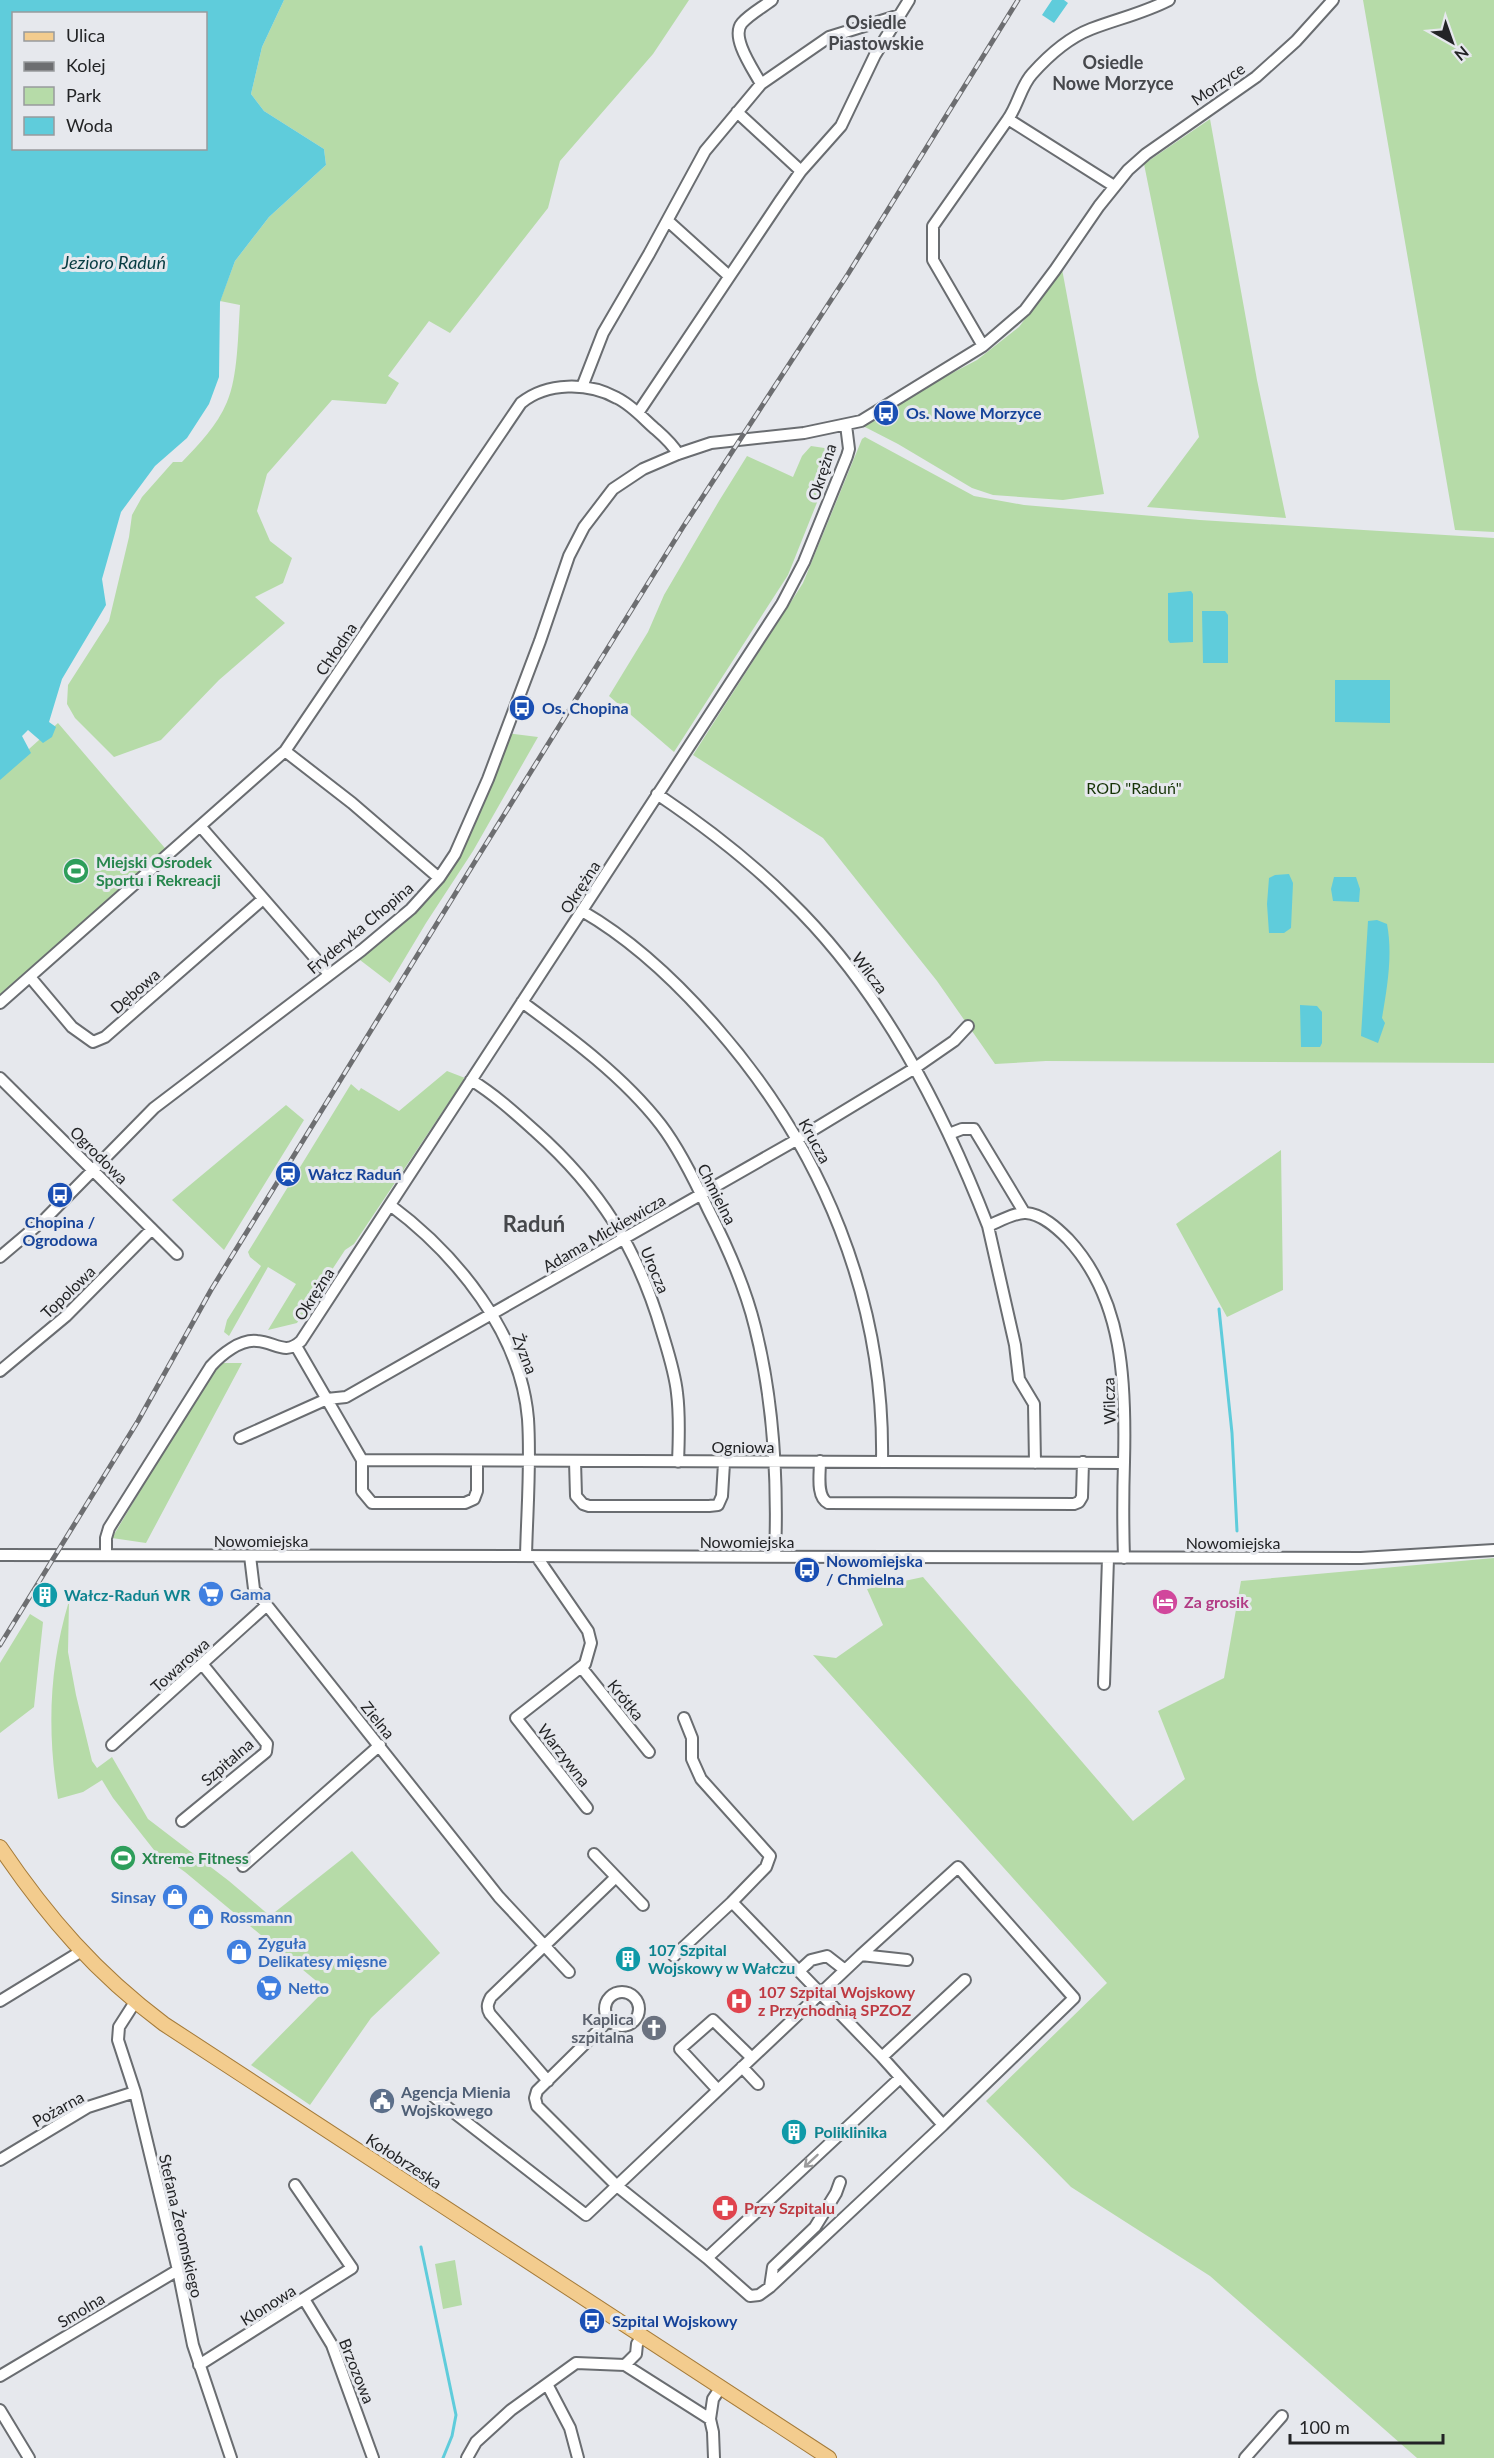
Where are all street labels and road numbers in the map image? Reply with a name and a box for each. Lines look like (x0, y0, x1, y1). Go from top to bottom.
street label: Morzyce (1187, 58, 1248, 109)
street label: Okrężna (803, 441, 840, 503)
street label: Chłodna (311, 619, 360, 679)
street label: Okrężna (556, 857, 604, 917)
street label: Fryderyka Chopina (303, 878, 416, 977)
street label: Wilcza (849, 948, 892, 997)
street label: Dębowa (106, 964, 163, 1017)
street label: Krucza (795, 1115, 835, 1166)
street label: Ogrodowa (67, 1122, 132, 1187)
street label: Chmielna (694, 1160, 741, 1227)
street label: Adama Mickiewicza (539, 1190, 668, 1275)
street label: Urocza (637, 1244, 674, 1296)
street label: Topolowa (37, 1261, 99, 1322)
street label: Okrężna (290, 1264, 338, 1324)
street label: Żyzna (509, 1331, 542, 1377)
street label: Wilcza (1098, 1377, 1119, 1425)
street label: Ogniowa (711, 1437, 775, 1456)
street label: Nowomiejska (214, 1531, 308, 1550)
street label: Nowomiejska (700, 1532, 794, 1551)
street label: Nowomiejska (1186, 1533, 1280, 1552)
street label: Towarowa (147, 1634, 213, 1696)
street label: Krótka (604, 1676, 649, 1724)
street label: Zielna (358, 1697, 399, 1742)
street label: Warzywna (534, 1720, 595, 1790)
street label: Szpitalna (197, 1734, 257, 1789)
street label: Pożarna (29, 2087, 87, 2130)
street label: Kołobrzeska (363, 2129, 446, 2192)
street label: Stefana Żeromskiego (156, 2152, 207, 2300)
street label: Klonowa (237, 2280, 299, 2329)
street label: Smolna (54, 2288, 108, 2331)
street label: Brzozowa (336, 2336, 379, 2406)

